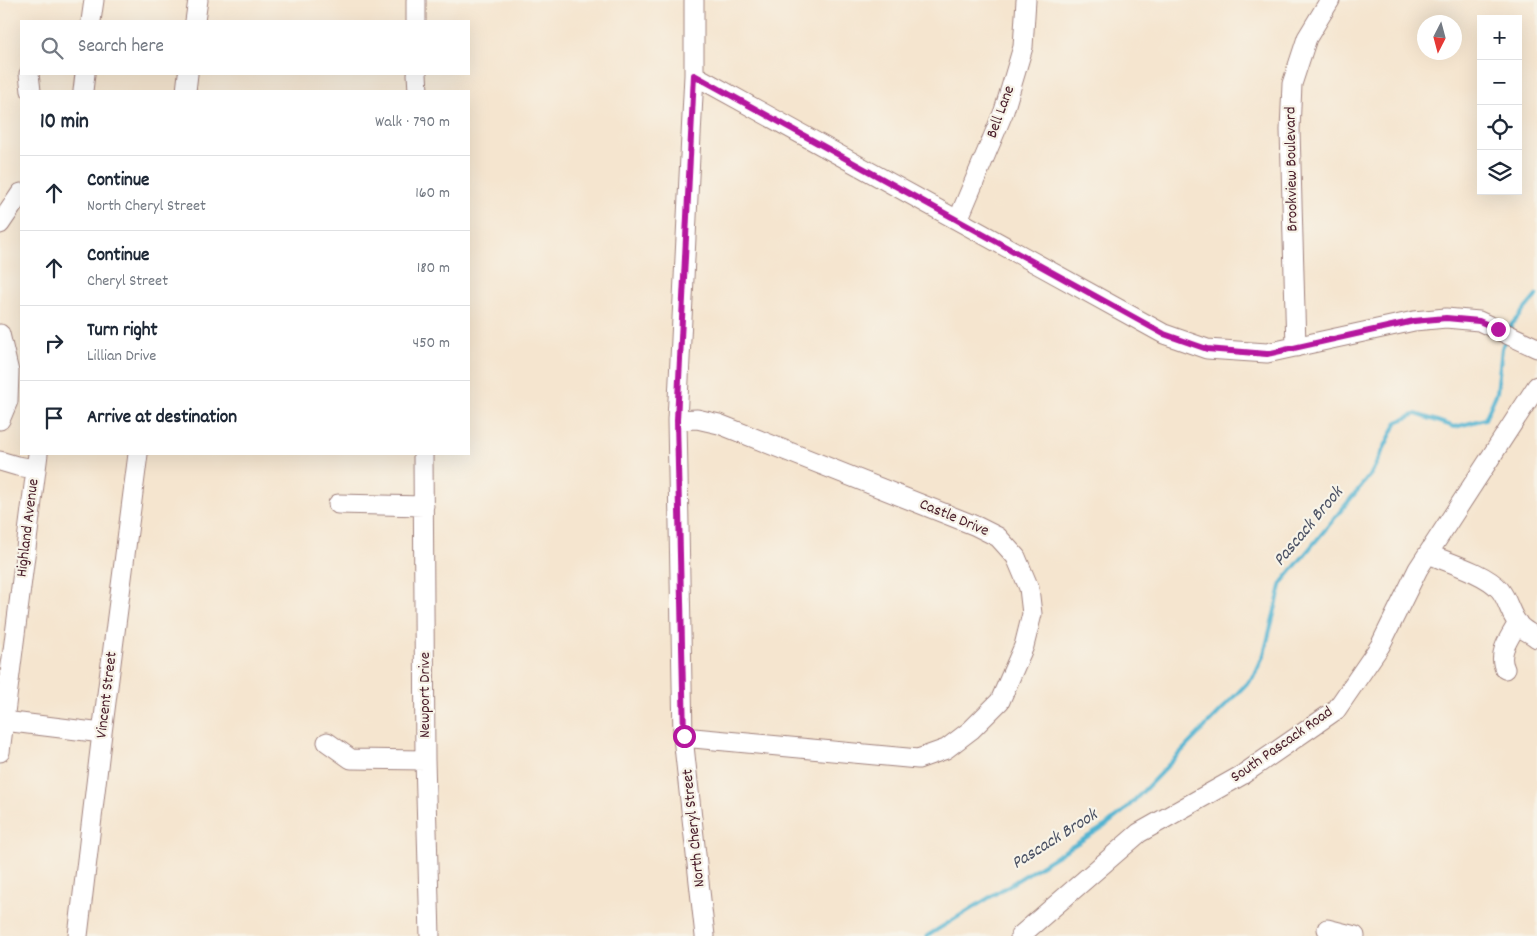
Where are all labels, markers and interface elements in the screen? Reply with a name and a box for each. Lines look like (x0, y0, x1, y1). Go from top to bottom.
north arrow (1417, 15, 1462, 60)
map controls (1477, 15, 1522, 195)
button: + (1477, 15, 1522, 60)
search box (20, 20, 470, 75)
icon: search (38, 34, 66, 62)
text: Search here (78, 34, 164, 61)
button: − (1477, 60, 1522, 105)
street label: Bell Lane (981, 83, 1021, 141)
button: locate (1477, 105, 1522, 150)
street label: Brookview Boulevard (1279, 106, 1305, 232)
text: 10 min (40, 108, 89, 138)
text: Walk · 790 m (375, 111, 450, 134)
button: layers (1477, 150, 1522, 195)
text: Continue (87, 168, 149, 195)
icon: ahead (40, 179, 68, 207)
text: 160 m (415, 182, 450, 205)
text: North Cheryl Street (87, 195, 206, 218)
text: Continue (87, 243, 149, 270)
icon: ahead (40, 254, 68, 282)
text: 180 m (417, 257, 450, 280)
text: Cheryl Street (87, 270, 168, 293)
text: Turn right (87, 318, 158, 345)
route end (1487, 318, 1510, 341)
icon: right (40, 329, 68, 357)
text: 450 m (413, 332, 450, 355)
text: Lillian Drive (87, 345, 156, 368)
icon: arrive (40, 404, 68, 432)
text: Arrive at destination (87, 405, 237, 432)
street label: Highland Avenue (11, 477, 45, 579)
water label: Pascack Brook (1268, 480, 1351, 572)
street label: Castle Drive (916, 493, 992, 543)
street label: Vincent Street (90, 650, 124, 740)
street label: Newport Drive (414, 652, 437, 738)
street label: South Pascack Road (1226, 701, 1338, 789)
route start (673, 725, 696, 748)
street label: North Cheryl Street (676, 768, 712, 888)
water label: Pascack Brook (1007, 803, 1104, 876)

